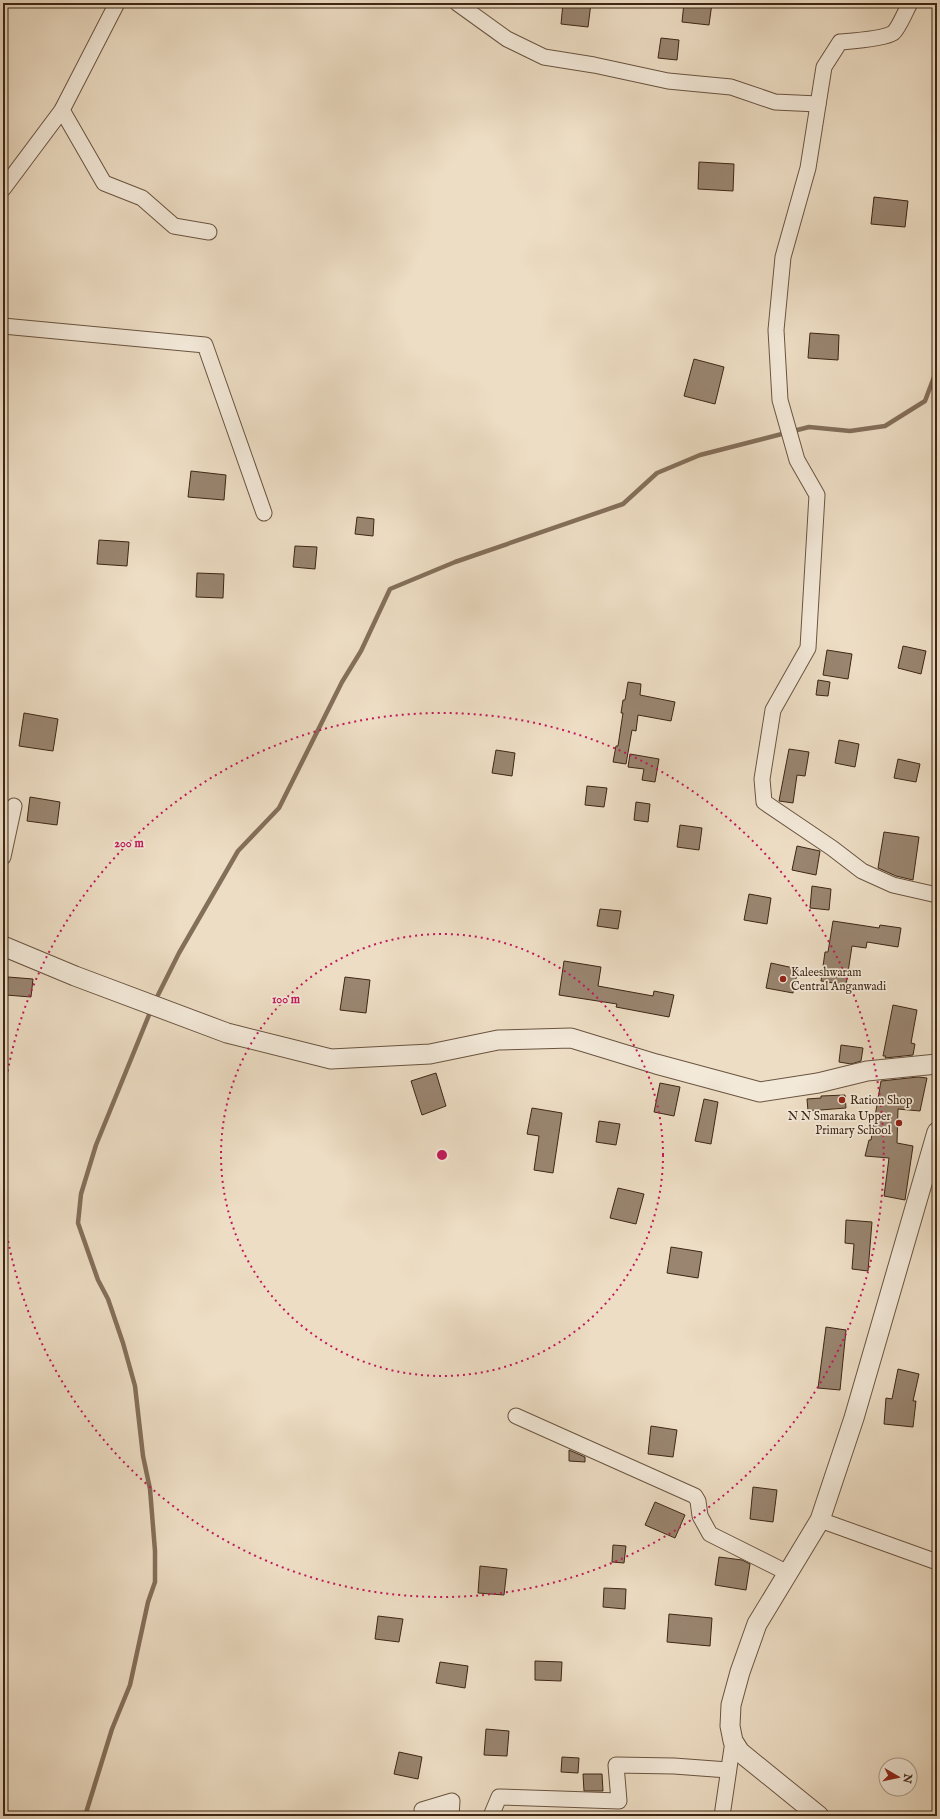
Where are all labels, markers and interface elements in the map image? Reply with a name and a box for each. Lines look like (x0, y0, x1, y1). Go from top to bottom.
text: 200 m (114, 836, 144, 851)
place label: Kaleeshwaram Central Anganwadi (791, 965, 886, 994)
marker: Kaleeshwaram Central Anganwadi (778, 974, 788, 984)
text: 100 m (272, 992, 301, 1007)
place label: Ration Shop (850, 1093, 913, 1109)
marker: Ration Shop (837, 1095, 847, 1105)
place label: N N Smaraka Upper Primary School (788, 1109, 892, 1138)
marker: N N Smaraka Upper Primary School (894, 1118, 904, 1128)
centre of rings (435, 1148, 449, 1162)
north arrow (878, 1757, 918, 1797)
text: N (899, 1772, 915, 1785)

